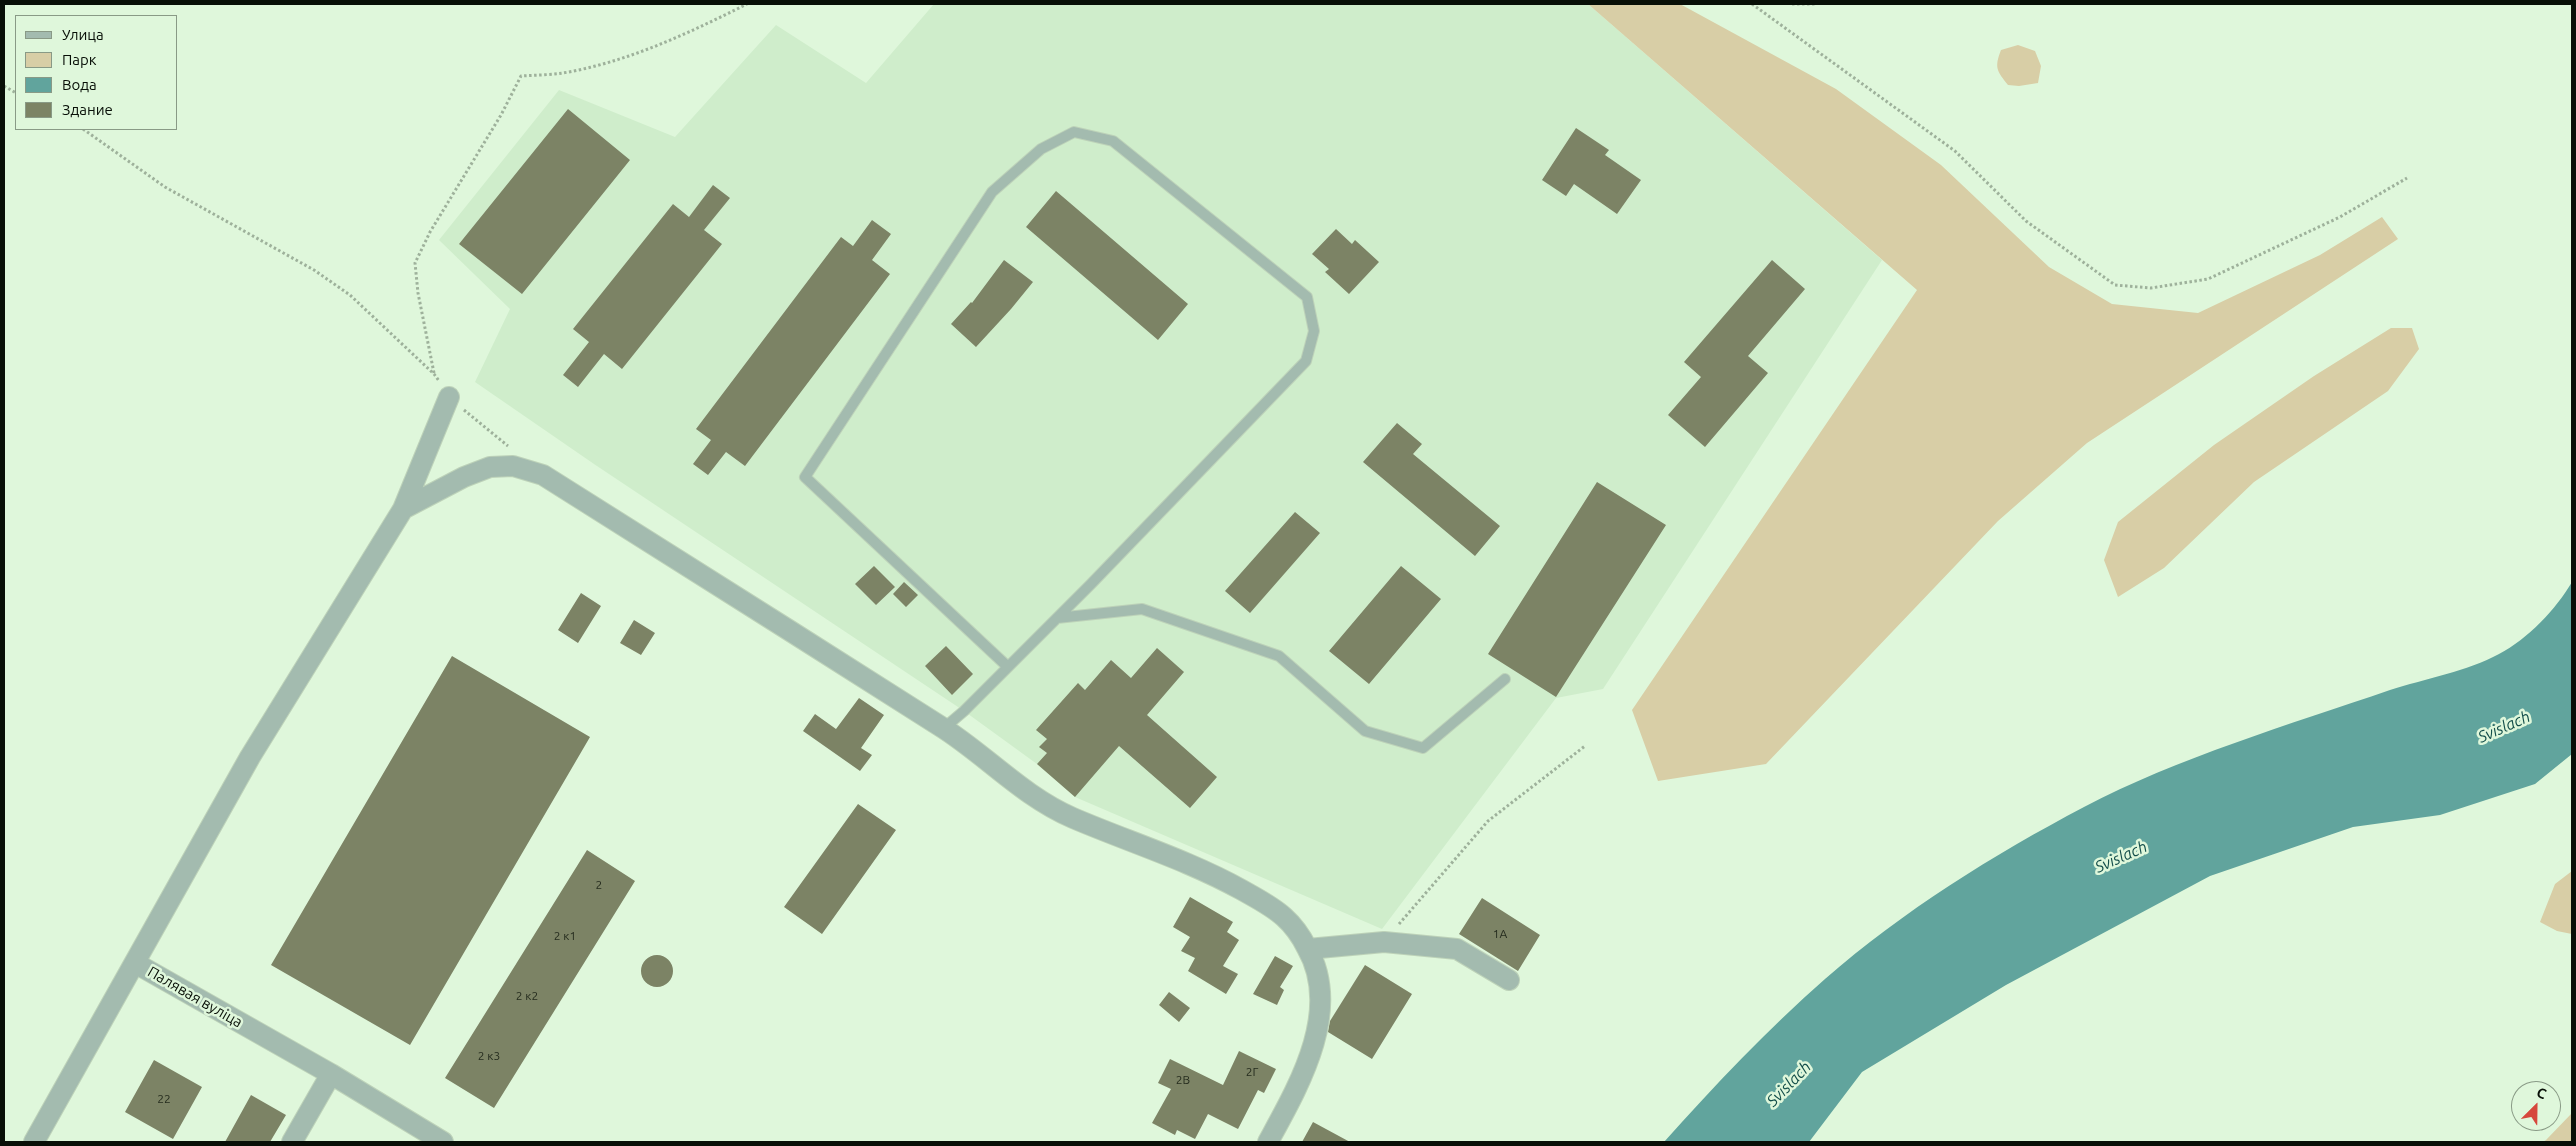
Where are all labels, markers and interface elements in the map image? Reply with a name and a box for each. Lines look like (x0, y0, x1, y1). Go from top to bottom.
legend (15, 15, 178, 130)
text: Улица (62, 26, 104, 43)
text: Парк (62, 51, 97, 68)
text: Вода (62, 76, 97, 93)
text: Здание (62, 101, 113, 118)
water label: Svislach (2475, 707, 2533, 747)
water label: Svislach (2092, 837, 2150, 877)
house number: 2 (596, 878, 602, 892)
house number: 1А (1493, 927, 1507, 941)
house number: 2 к1 (554, 929, 576, 943)
street label: Палявая вуліца (144, 963, 246, 1031)
house number: 2 к2 (516, 989, 538, 1003)
house number: 2 к3 (478, 1049, 500, 1063)
water label: Svislach (1763, 1057, 1815, 1111)
house number: 2Г (1246, 1065, 1258, 1079)
house number: 2В (1176, 1073, 1190, 1087)
north arrow (2511, 1081, 2561, 1131)
text: С (2534, 1084, 2549, 1102)
house number: 22 (157, 1092, 171, 1106)

